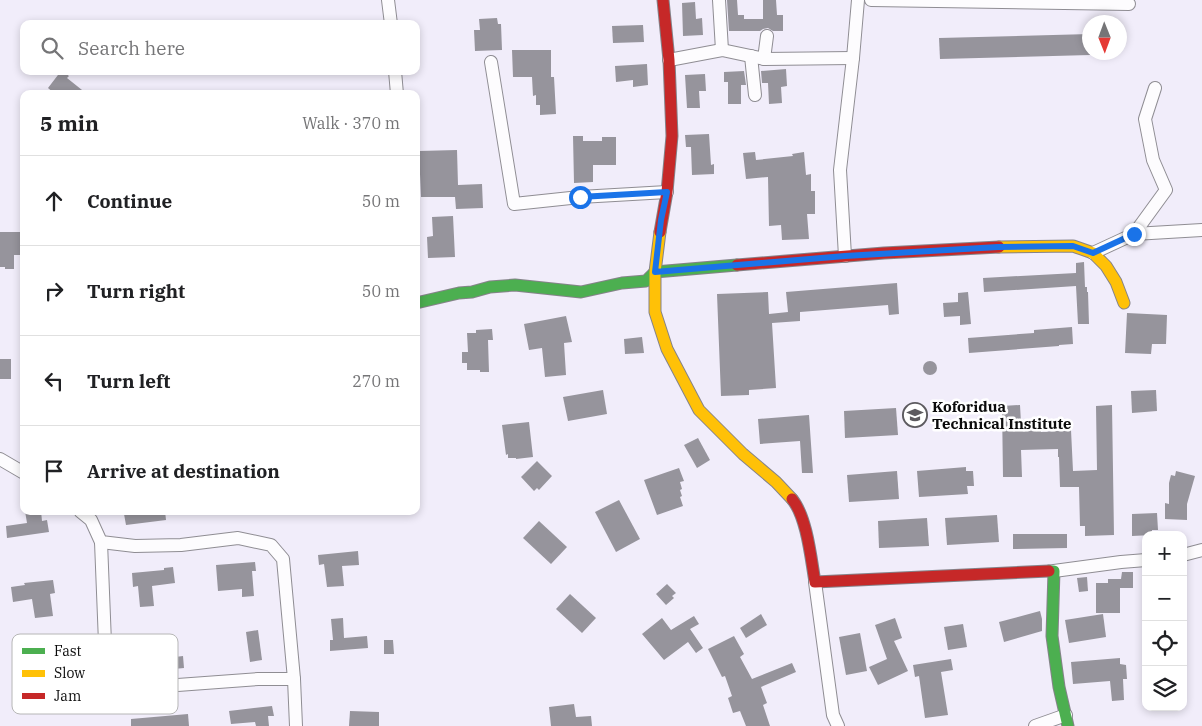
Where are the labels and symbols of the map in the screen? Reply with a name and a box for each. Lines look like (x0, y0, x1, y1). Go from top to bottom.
north arrow (1082, 15, 1127, 60)
route start (569, 186, 592, 209)
route end (1123, 223, 1146, 246)
place label: Koforidua Technical Institute (932, 397, 1072, 433)
school or university icon: Koforidua Technical Institute (902, 402, 928, 428)
legend (12, 634, 178, 714)
text: Fast (54, 642, 82, 660)
text: Slow (54, 664, 85, 682)
text: Jam (54, 687, 81, 705)

